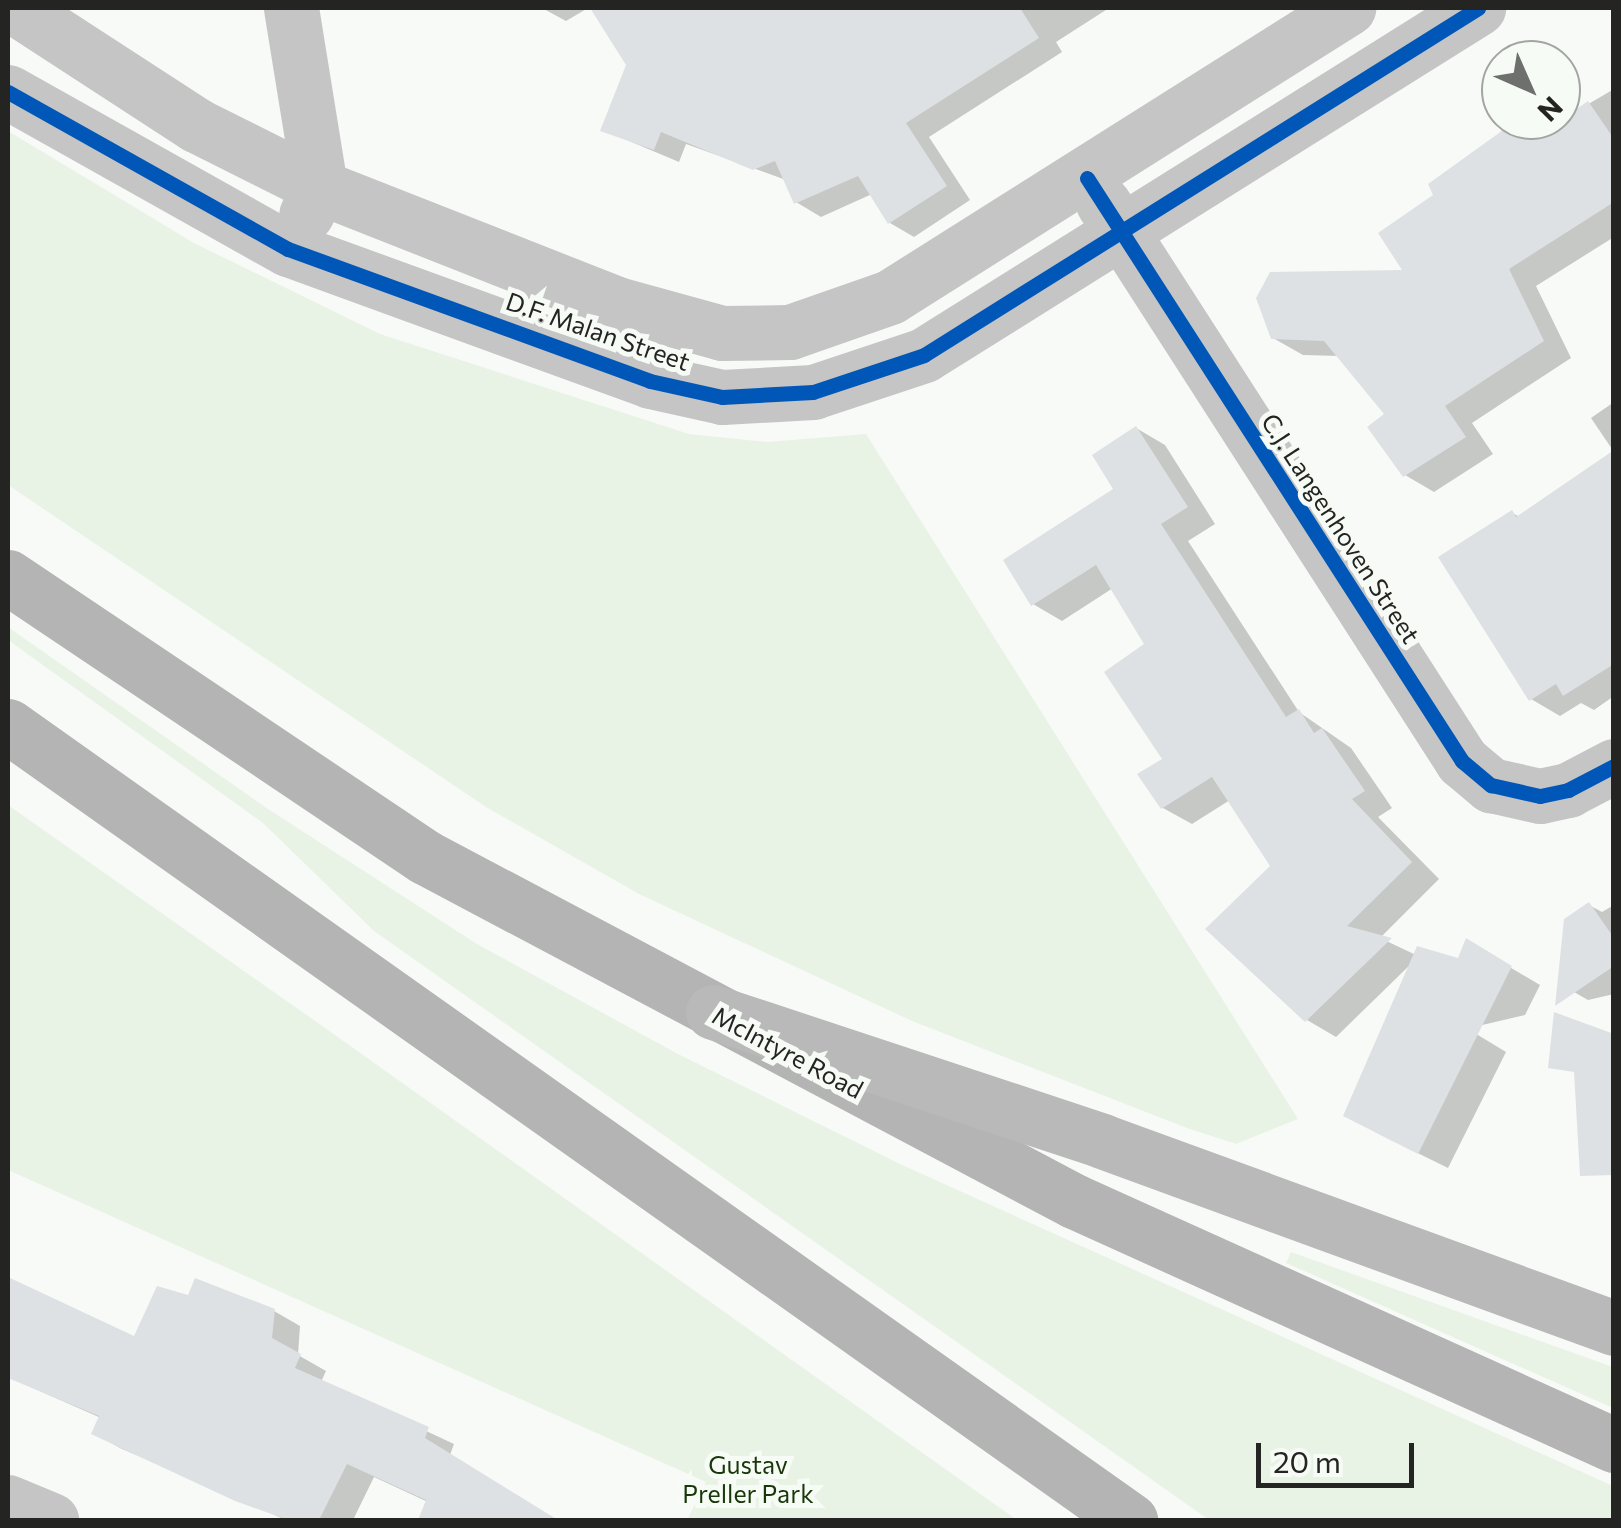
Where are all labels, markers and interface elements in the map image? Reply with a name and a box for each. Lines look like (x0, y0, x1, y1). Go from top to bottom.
north arrow (1481, 40, 1581, 140)
text: N (1531, 90, 1570, 129)
street label: D.F. Malan Street (502, 285, 694, 377)
street label: C.J. Langenhoven Street (1256, 408, 1426, 648)
street label: McIntyre Road (707, 1000, 869, 1104)
scale bar (1261, 1423, 1418, 1485)
text: 20 m (1273, 1442, 1341, 1479)
park label: Gustav Preller Park (682, 1450, 814, 1509)

